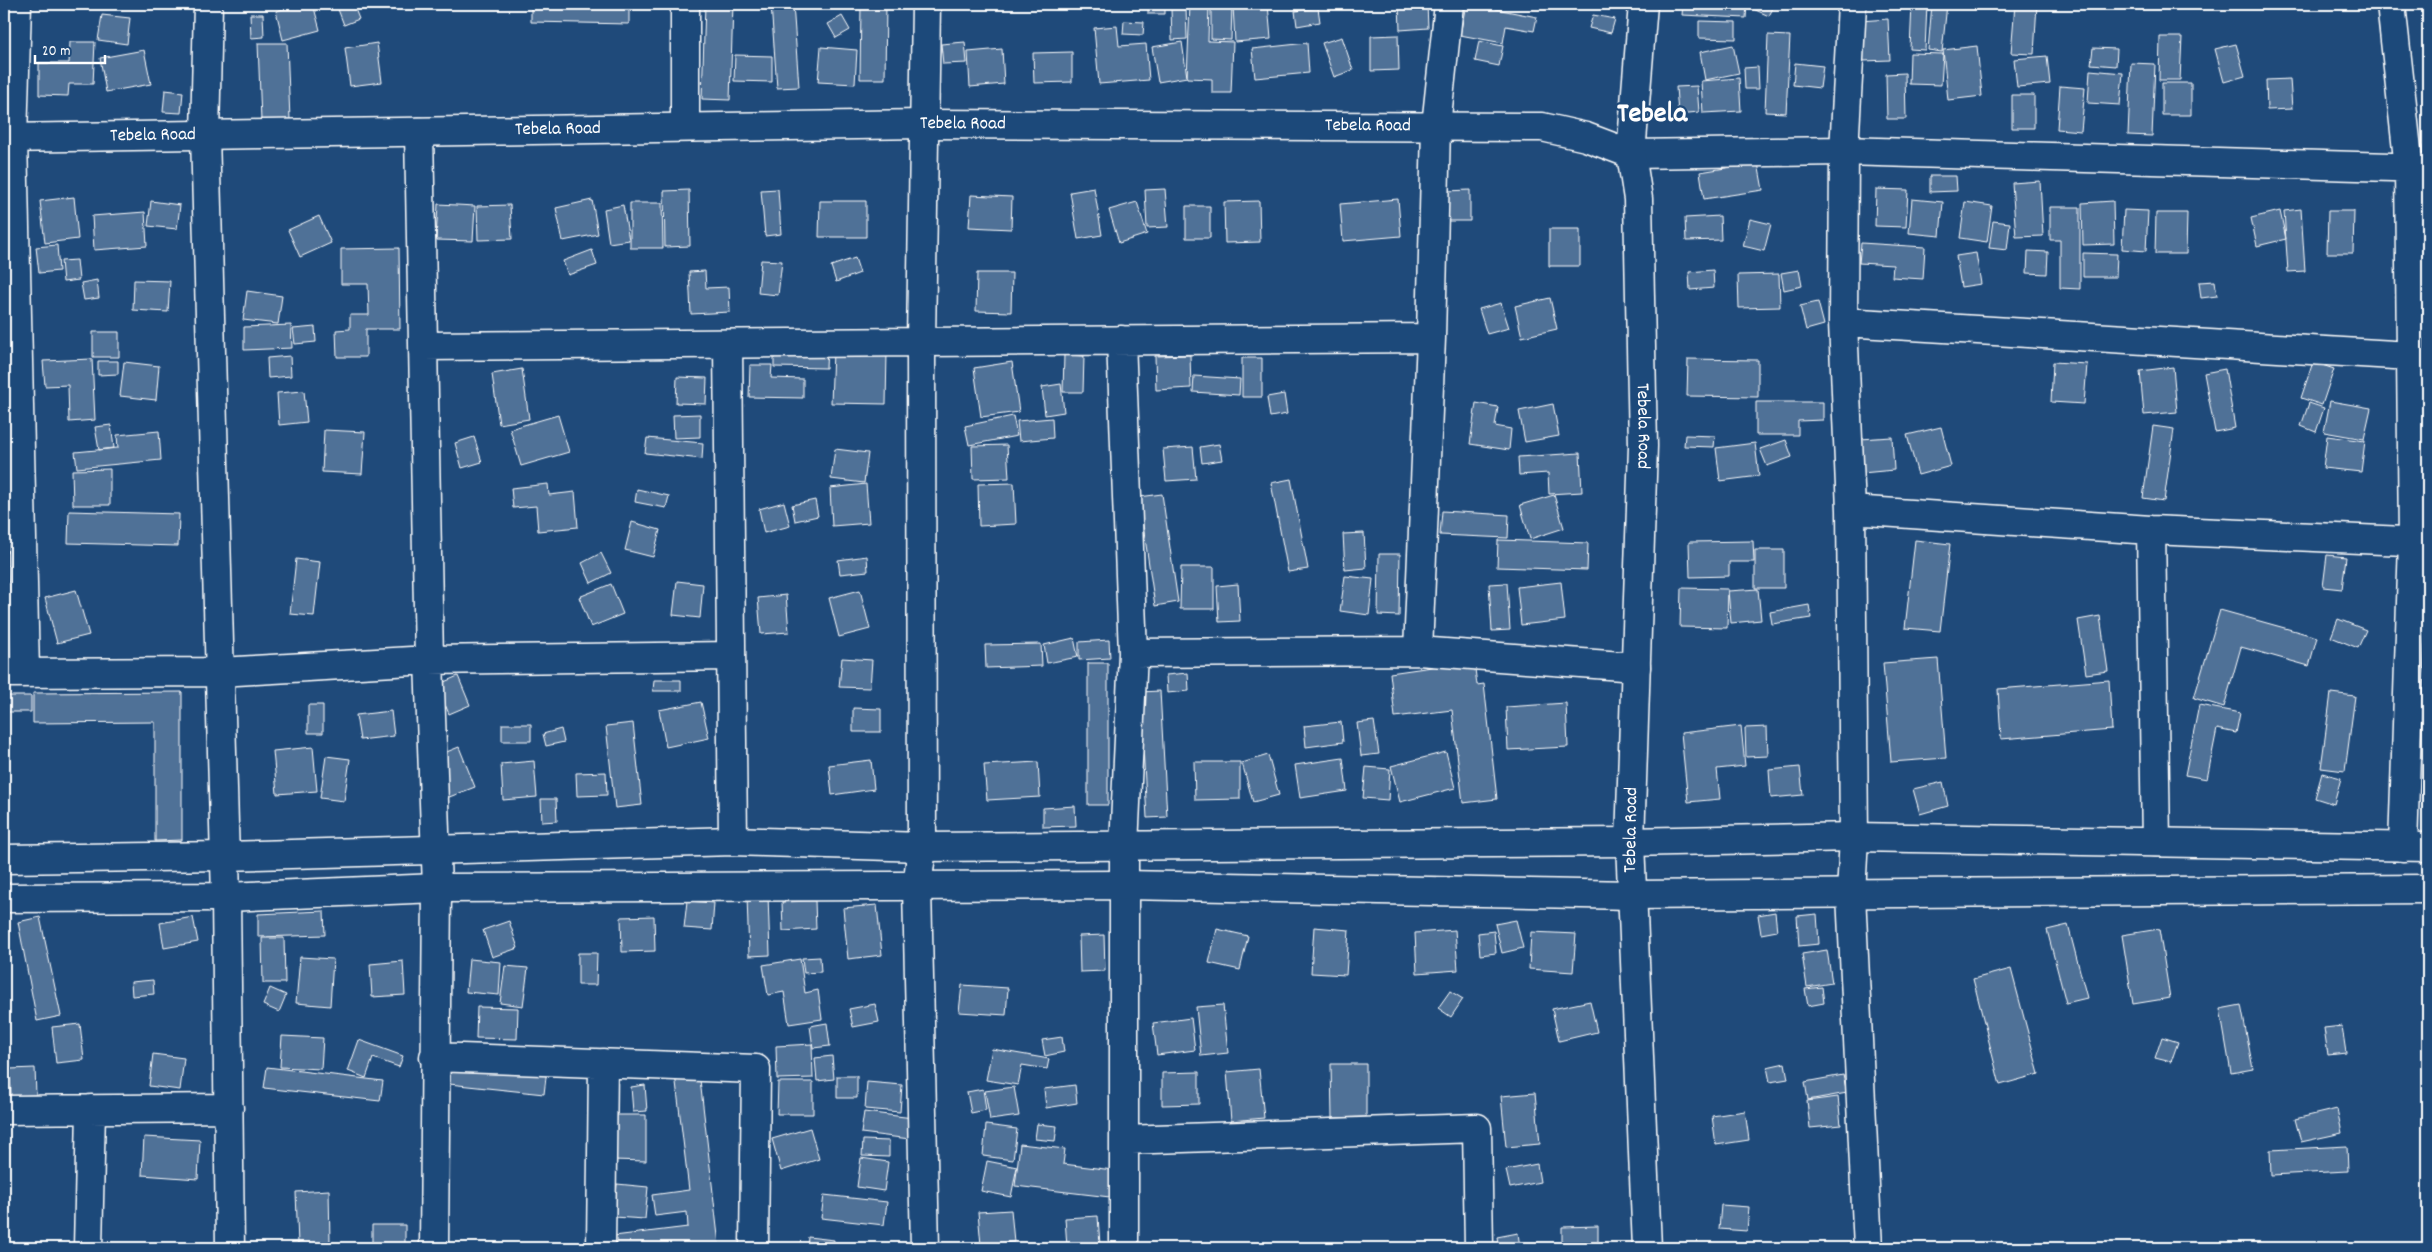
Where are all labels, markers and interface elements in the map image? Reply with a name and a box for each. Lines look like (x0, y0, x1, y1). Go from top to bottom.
scale bar (35, 32, 105, 64)
text: 20 m (42, 41, 70, 63)
district label: Tebela (1617, 95, 1688, 136)
street label: Tebela Road (920, 110, 1006, 138)
street label: Tebela Road (1325, 112, 1411, 140)
street label: Tebela Road (515, 115, 601, 144)
street label: Tebela Road (110, 122, 196, 150)
street label: Tebela Road (1628, 383, 1657, 469)
street label: Tebela Road (1618, 787, 1646, 873)

